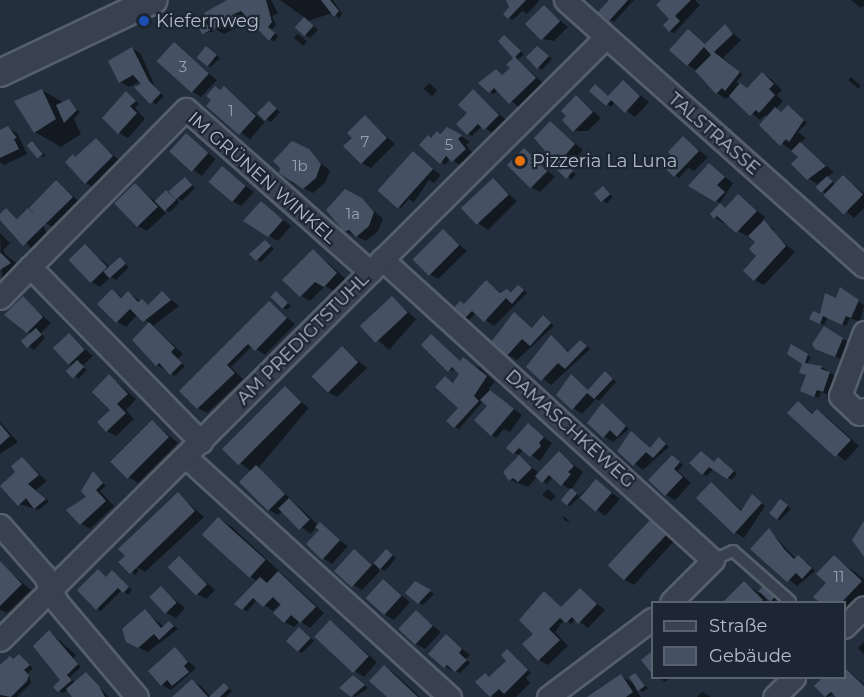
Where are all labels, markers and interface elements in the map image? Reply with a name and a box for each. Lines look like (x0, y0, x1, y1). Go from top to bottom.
place label: Kiefernweg (156, 10, 259, 32)
marker: Kiefernweg (137, 14, 151, 28)
house number: 3 (179, 58, 187, 76)
street label: TALSTRASSE (664, 88, 764, 180)
house number: 1 (228, 102, 234, 120)
street label: IM GRÜNEN WINKEL (183, 108, 341, 248)
house number: 7 (361, 133, 369, 151)
house number: 5 (445, 136, 453, 154)
place label: Pizzeria La Luna (532, 150, 677, 172)
marker: Pizzeria La Luna (513, 154, 527, 168)
house number: 1b (292, 157, 308, 175)
house number: 1a (346, 205, 360, 223)
street label: AM PREDIGTSTUHL (233, 269, 373, 409)
street label: DAMASCHKEWEG (501, 365, 639, 493)
house number: 11 (834, 568, 844, 586)
legend (651, 601, 846, 679)
text: Straße (709, 615, 767, 637)
text: Gebäude (709, 645, 792, 667)

